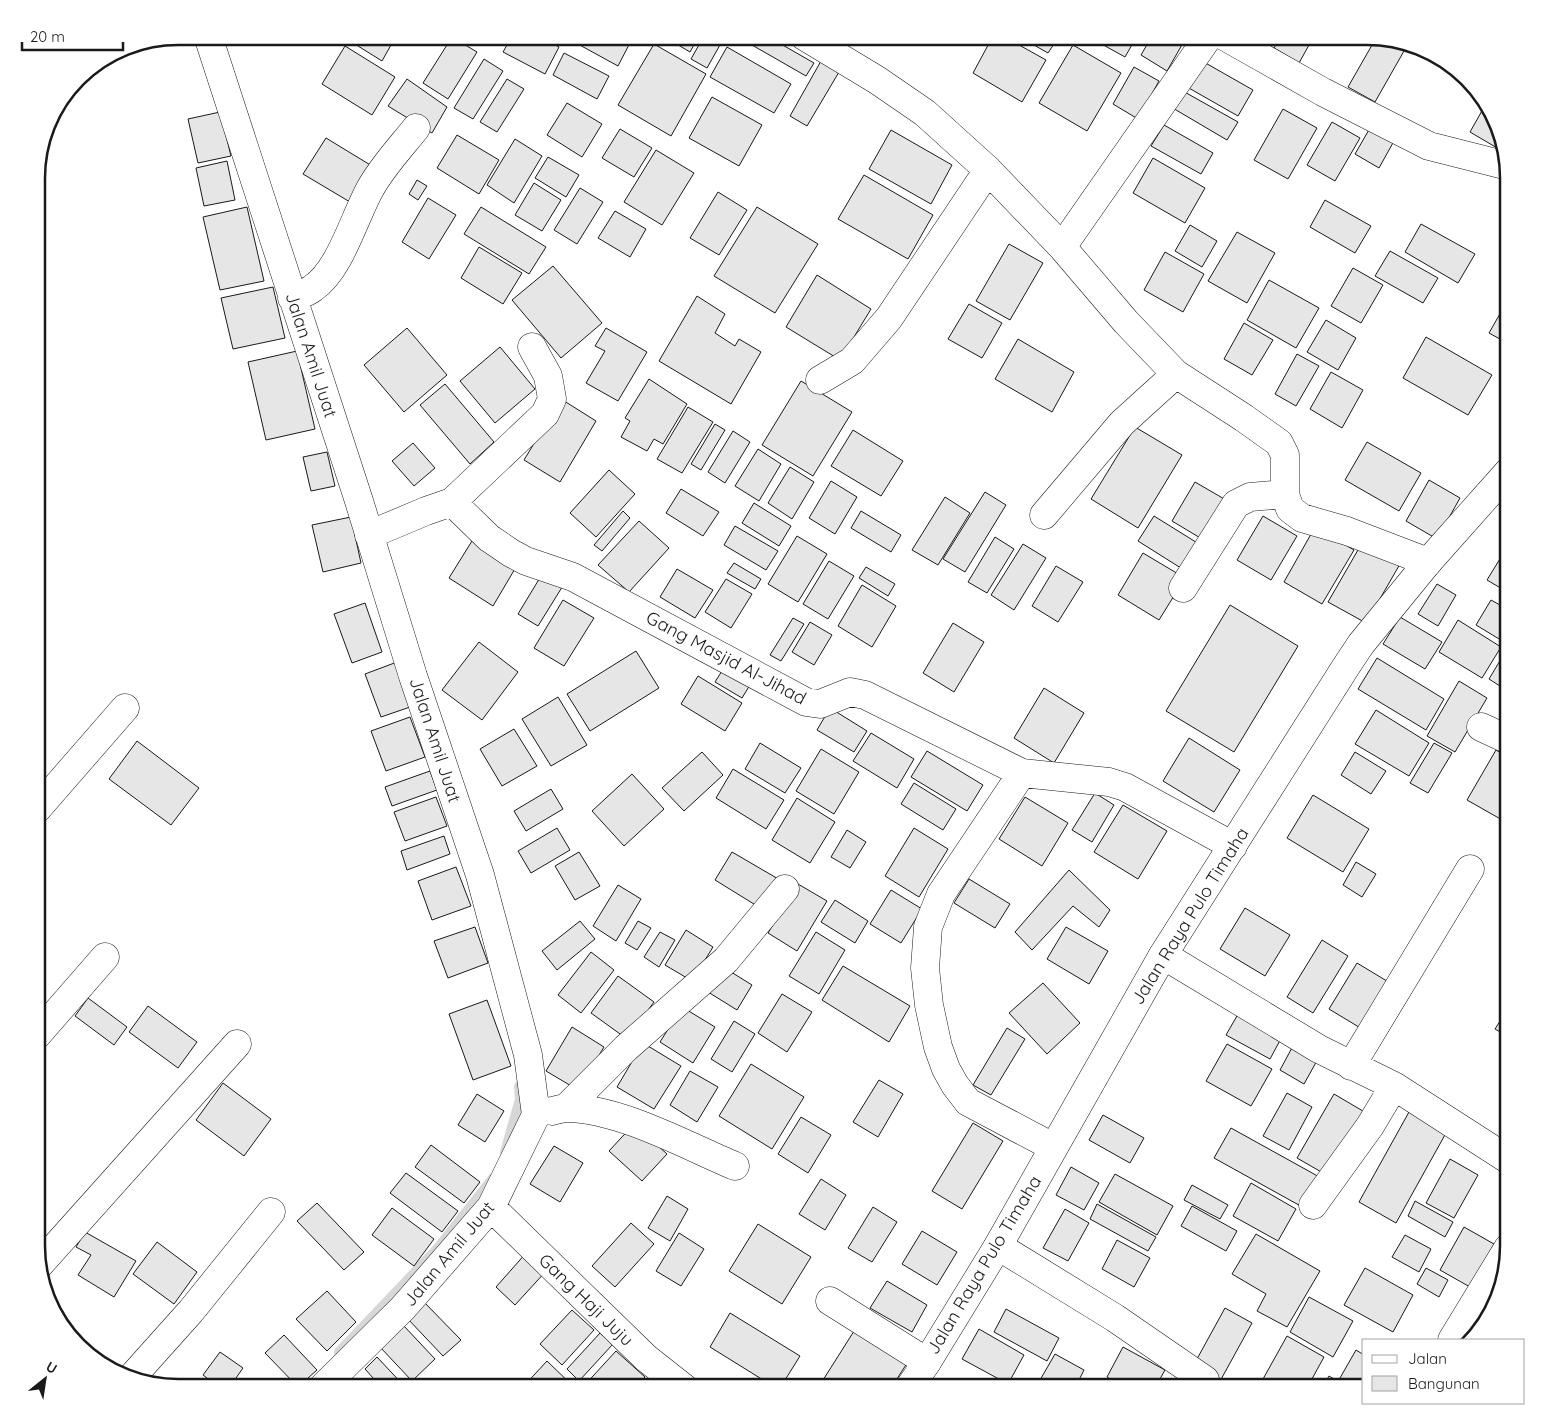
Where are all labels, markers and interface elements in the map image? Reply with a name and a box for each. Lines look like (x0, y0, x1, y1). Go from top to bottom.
scale bar (22, 20, 124, 52)
text: 20 m (30, 27, 65, 46)
street label: Jalan Amil Juat (280, 289, 343, 420)
street label: Gang Masjid Al-Jihad (642, 606, 810, 709)
street label: Jalan Amil Juat (404, 674, 467, 805)
street label: Jalan Raya Pulo Timaha (1126, 823, 1254, 1009)
street label: Jalan Raya Pulo Timaha (921, 1171, 1046, 1358)
street label: Jalan Amil Juat (398, 1196, 499, 1311)
street label: Gang Haji Juju (534, 1249, 639, 1351)
legend (1362, 1339, 1525, 1404)
text: Jalan (1408, 1349, 1447, 1368)
north arrow (20, 1354, 70, 1404)
text: U (43, 1357, 60, 1378)
text: Bangunan (1408, 1374, 1480, 1393)

